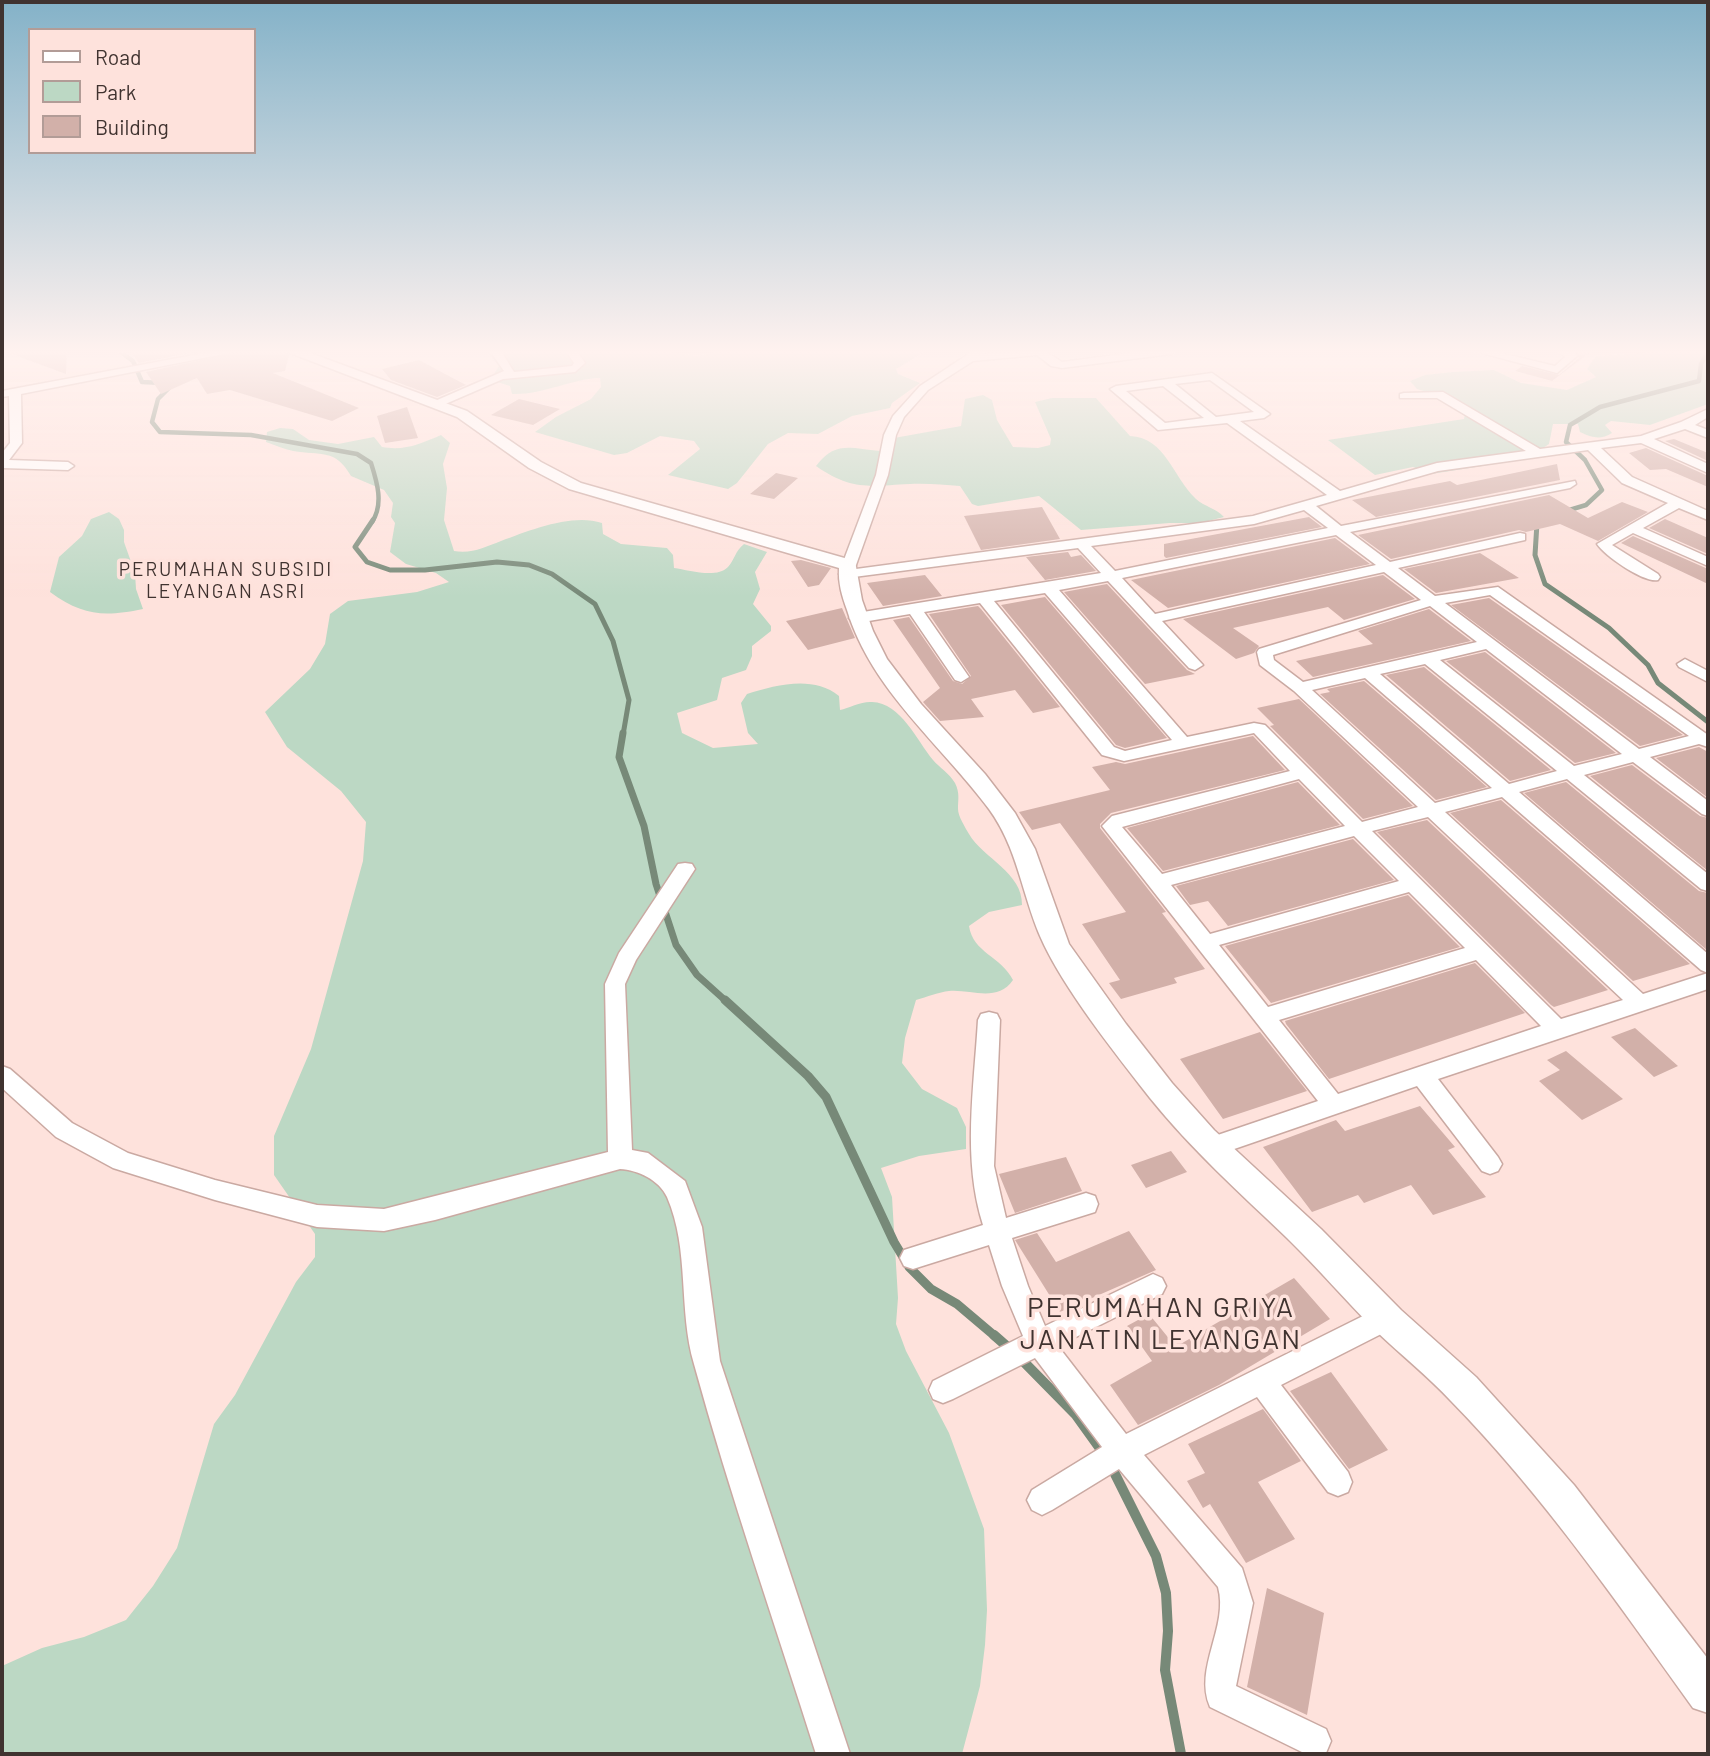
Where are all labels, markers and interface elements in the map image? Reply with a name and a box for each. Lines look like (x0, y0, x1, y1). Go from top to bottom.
legend (28, 28, 256, 154)
text: Road (95, 44, 141, 69)
text: Park (95, 79, 136, 104)
text: Building (95, 114, 169, 139)
district label: PERUMAHAN SUBSIDI LEYANGAN ASRI (121, 559, 331, 603)
district label: PERUMAHAN GRIYA JANATIN LEYANGAN (1022, 1291, 1300, 1357)

